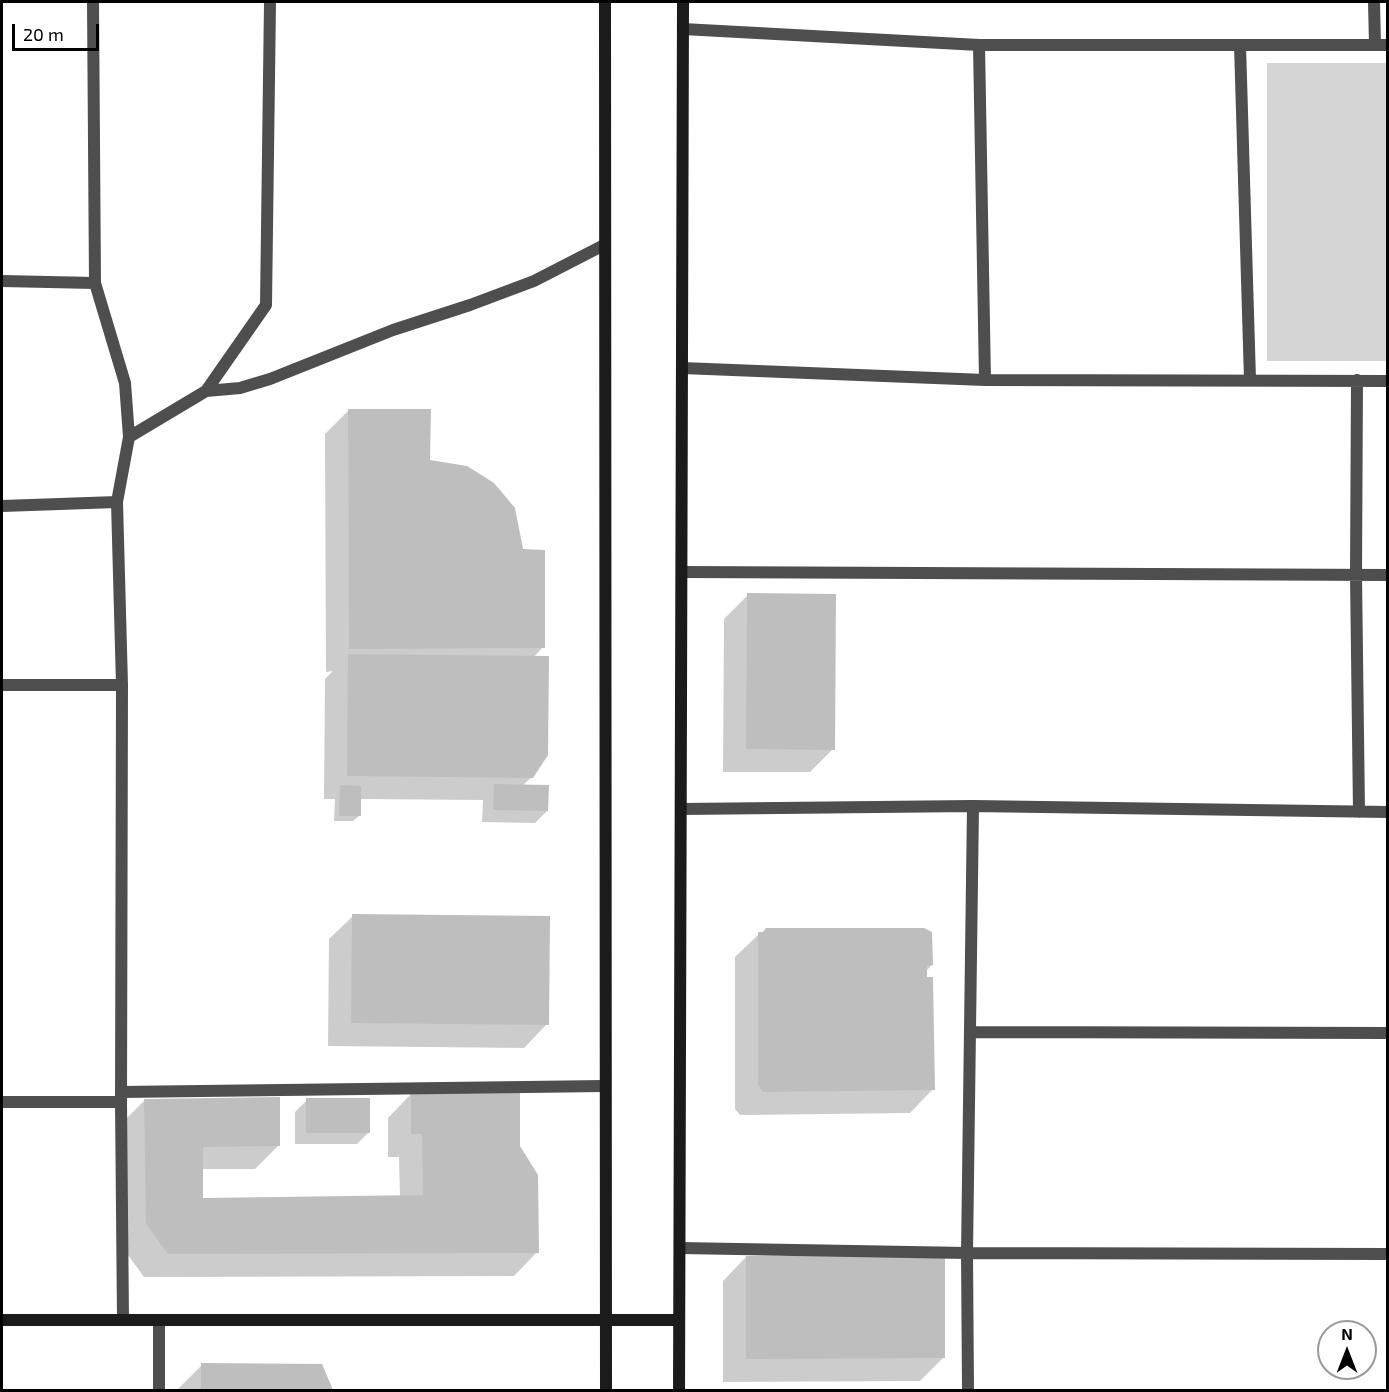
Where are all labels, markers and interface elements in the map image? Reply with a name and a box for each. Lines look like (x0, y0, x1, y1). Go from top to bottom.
scale bar (15, 12, 102, 50)
text: 20 m (23, 23, 64, 45)
north arrow (1317, 1320, 1377, 1380)
text: N (1341, 1324, 1353, 1343)

